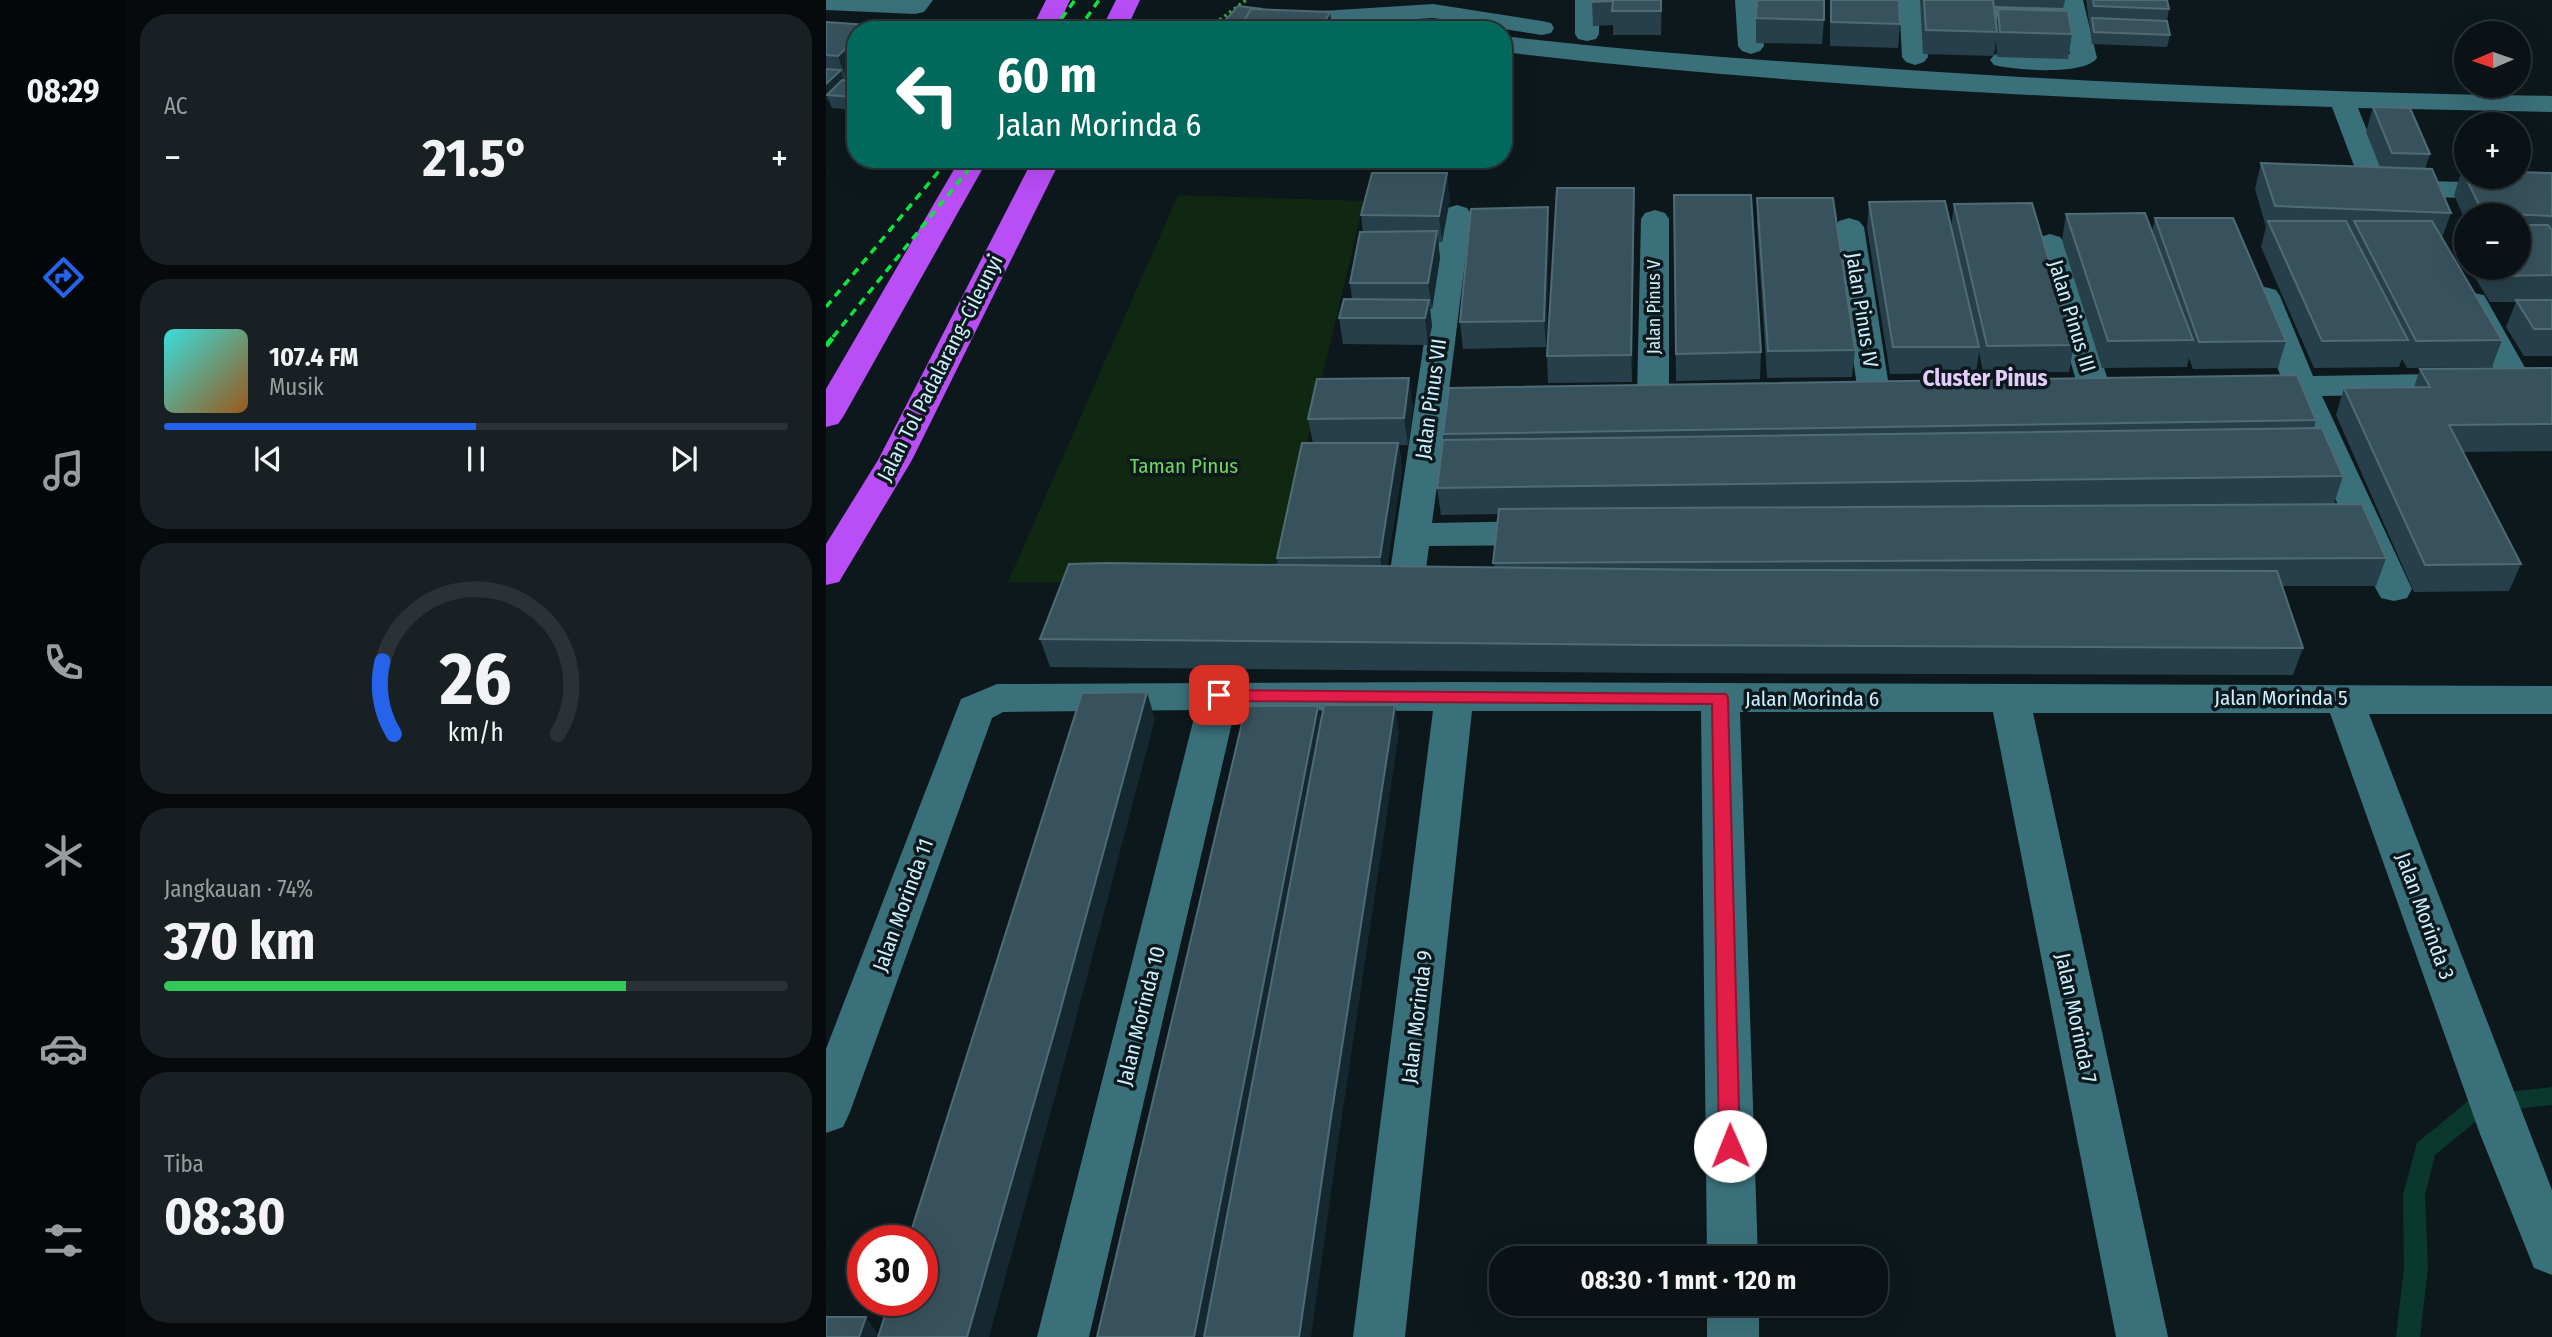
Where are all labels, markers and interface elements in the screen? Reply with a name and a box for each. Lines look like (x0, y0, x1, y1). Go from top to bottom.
north arrow (2454, 21, 2530, 98)
map controls (2454, 21, 2531, 280)
text: 60 m (997, 46, 1097, 105)
icon: left (882, 49, 973, 140)
text: 08:29 (27, 72, 99, 110)
text: AC (164, 92, 188, 120)
text: Jalan Morinda 6 (997, 106, 1201, 144)
button: + (2454, 112, 2531, 189)
text: 21.5° (422, 127, 529, 190)
text: − (164, 135, 181, 181)
text: + (771, 135, 788, 181)
button: − (2454, 203, 2531, 280)
street label: Jalan Tol Padalarang–Cileunyi (871, 250, 1009, 486)
street label: Jalan Pinus IV (1840, 251, 1884, 370)
icon: directions (39, 253, 88, 302)
street label: Jalan Pinus III (2043, 257, 2101, 375)
street label: Jalan Pinus V (1643, 259, 1665, 354)
street label: Jalan Pinus VII (1410, 337, 1452, 461)
text: 107.4 FM (269, 342, 358, 373)
district label: Cluster Pinus (1922, 364, 2048, 392)
text: Musik (269, 373, 324, 401)
icon: previous (249, 440, 287, 478)
icon: pause (457, 440, 495, 478)
icon: next (665, 440, 703, 478)
icon: music (39, 446, 88, 495)
park label: Taman Pinus (1130, 453, 1238, 479)
text: 26 (439, 637, 512, 724)
icon: phone (39, 638, 88, 687)
pin (1189, 665, 1249, 725)
icon: arrive (1200, 676, 1238, 714)
street label: Jalan Morinda 5 (2214, 685, 2348, 711)
street label: Jalan Morinda 6 (1745, 686, 1879, 712)
text: km/h (448, 718, 504, 748)
icon: climate (39, 831, 88, 880)
street label: Jalan Morinda 11 (867, 835, 939, 975)
street label: Jalan Morinda 3 (2390, 849, 2460, 983)
text: Jangkauan · 74% (164, 875, 313, 903)
text: 370 km (164, 910, 315, 973)
street label: Jalan Morinda 10 (1111, 944, 1171, 1088)
street label: Jalan Morinda 9 (1396, 949, 1438, 1085)
street label: Jalan Morinda 7 (2050, 951, 2102, 1085)
icon: car (39, 1024, 88, 1073)
position arrow (1693, 1109, 1767, 1183)
text: Tiba (164, 1150, 204, 1178)
text: 08:30 (164, 1185, 286, 1248)
icon: filters (39, 1216, 88, 1265)
speed limit sign: 30 (847, 1225, 938, 1316)
text: 08:30 · 1 mnt · 120 m (1581, 1265, 1796, 1296)

